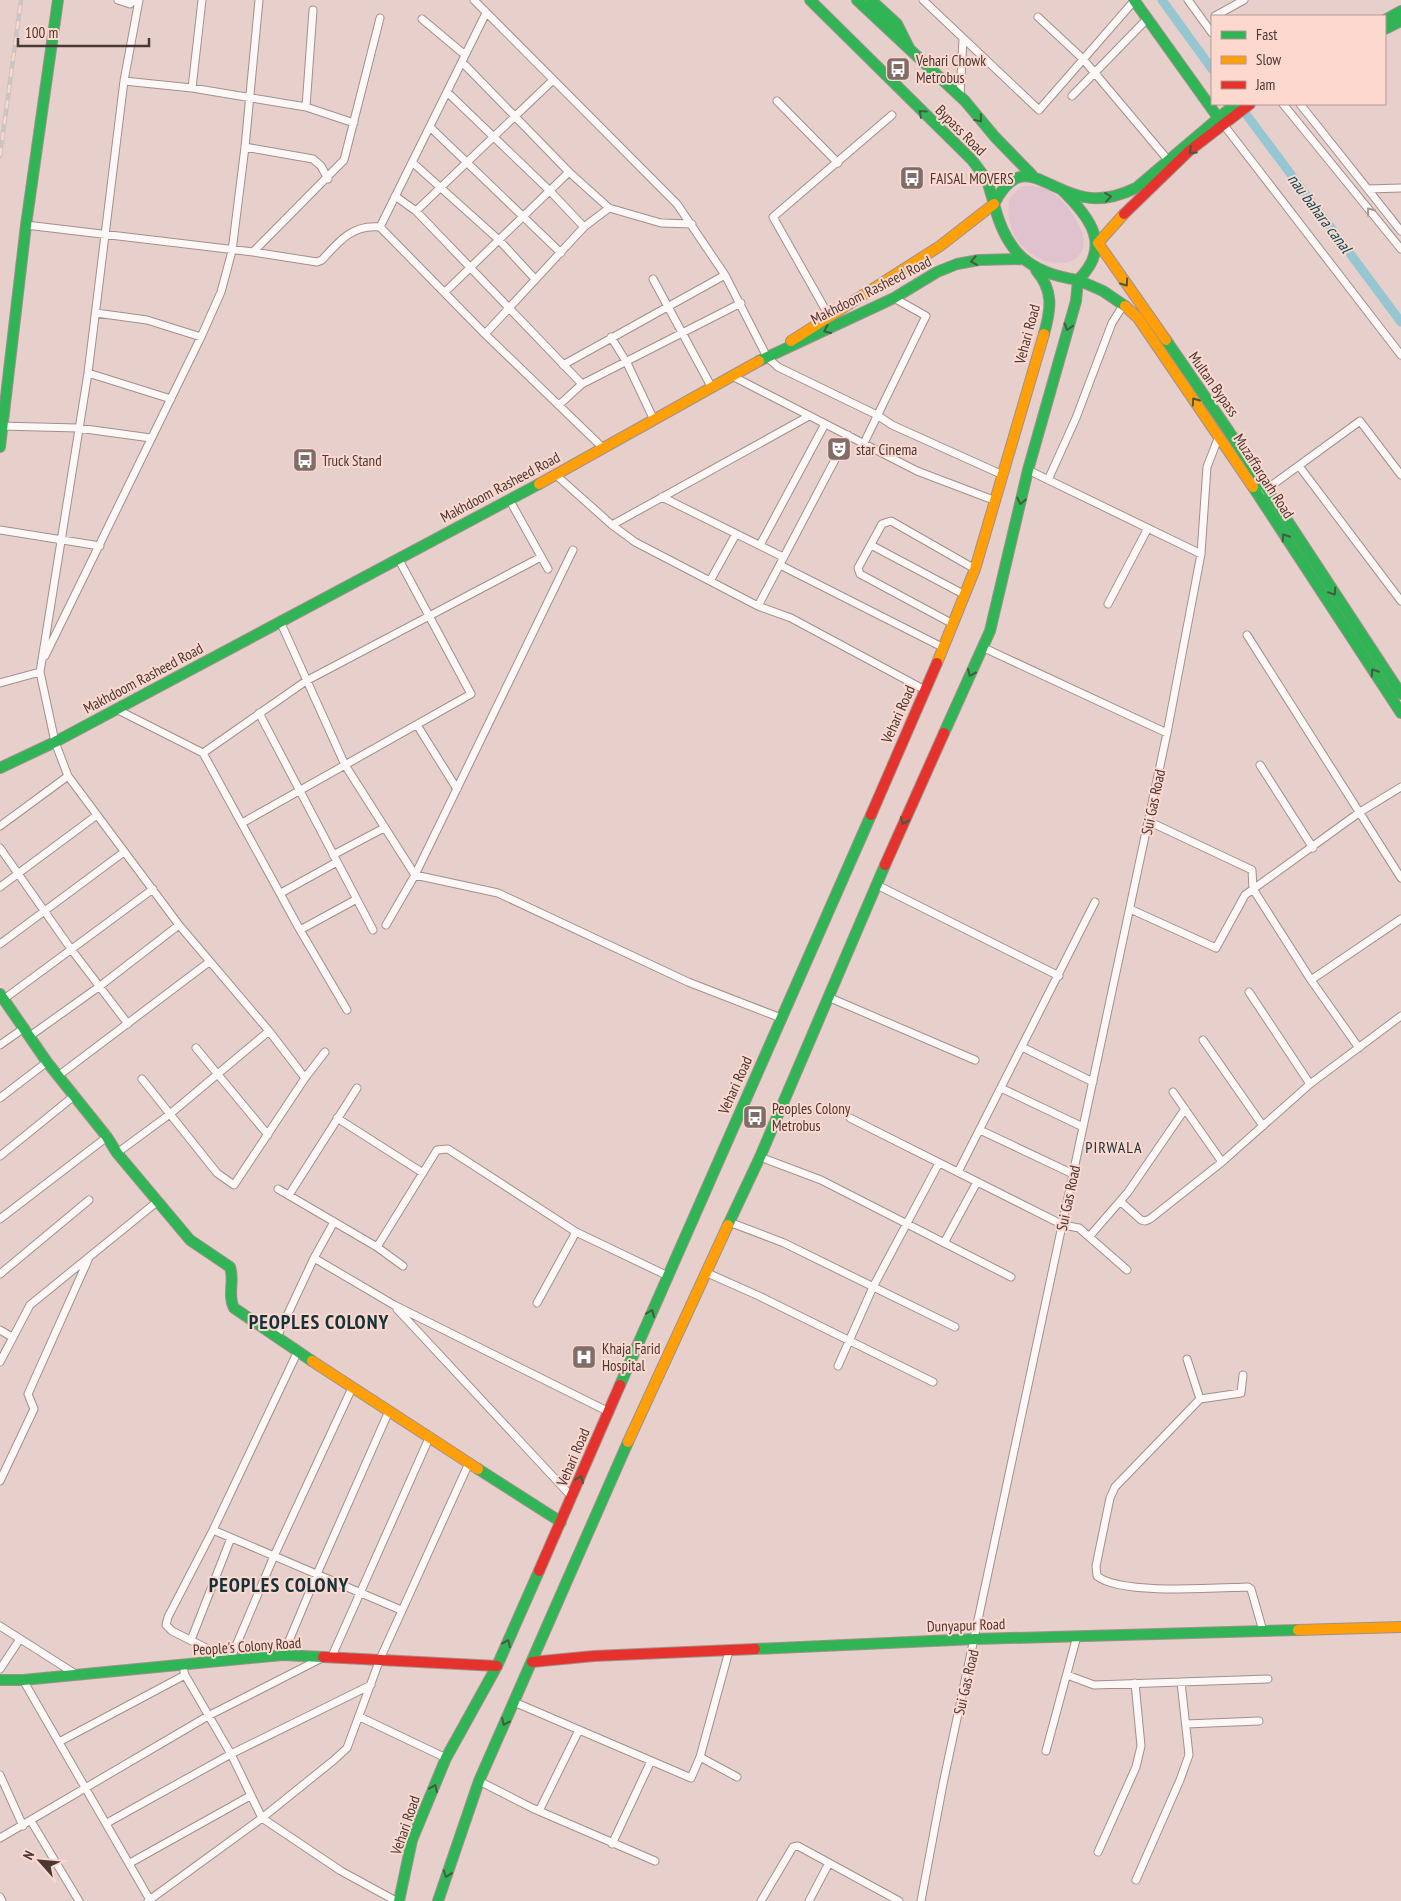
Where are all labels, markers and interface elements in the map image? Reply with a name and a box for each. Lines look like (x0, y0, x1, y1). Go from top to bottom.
scale bar (18, 15, 149, 47)
legend (1211, 15, 1386, 105)
text: 100 m (25, 23, 58, 42)
text: Fast (1256, 25, 1277, 44)
text: Slow (1256, 50, 1281, 69)
place label: Vehari Chowk Metrobus (915, 51, 986, 87)
bus stop icon: Vehari Chowk Metrobus (885, 56, 911, 82)
text: Jam (1255, 75, 1275, 94)
street label: Bypass Road (932, 101, 990, 159)
one-way arrow (918, 109, 927, 118)
one-way arrow (974, 114, 983, 123)
one-way arrow (1189, 145, 1198, 154)
bus stop icon: FAISAL MOVERS (899, 165, 925, 191)
place label: FAISAL MOVERS (930, 169, 1014, 188)
water label: nau bahara canal (1284, 169, 1357, 258)
one-way arrow (1104, 192, 1112, 203)
one-way arrow (1368, 208, 1376, 217)
street label: Makhdoom Rasheed Road (808, 251, 934, 329)
one-way arrow (969, 255, 978, 266)
one-way arrow (1119, 277, 1128, 287)
street label: Vehari Road (1010, 302, 1044, 367)
one-way arrow (1064, 322, 1074, 331)
one-way arrow (823, 324, 832, 334)
street label: Multan Bypass (1185, 348, 1243, 420)
one-way arrow (1192, 397, 1201, 407)
street label: Muzaffargarh Road (1230, 430, 1298, 522)
theatre icon: star Cinema (826, 436, 852, 462)
place label: star Cinema (856, 440, 917, 459)
bus stop icon: Truck Stand (292, 447, 318, 473)
street label: Makhdoom Rasheed Road (437, 447, 563, 527)
place label: Truck Stand (322, 451, 382, 470)
one-way arrow (1016, 496, 1027, 505)
one-way arrow (1282, 533, 1291, 542)
one-way arrow (1327, 587, 1337, 596)
street label: Makhdoom Rasheed Road (80, 638, 206, 718)
one-way arrow (966, 668, 977, 677)
one-way arrow (1371, 669, 1380, 678)
street label: Vehari Road (876, 682, 919, 747)
street label: Sui Gas Road (1137, 767, 1169, 837)
one-way arrow (900, 816, 911, 825)
street label: Vehari Road (713, 1053, 756, 1118)
place label: Peoples Colony Metrobus (772, 1099, 851, 1135)
bus stop icon: Peoples Colony Metrobus (742, 1104, 768, 1130)
district label: PIRWALA (1085, 1137, 1143, 1157)
street label: Sui Gas Road (1052, 1163, 1084, 1233)
district label: PEOPLES COLONY (249, 1309, 389, 1335)
one-way arrow (646, 1310, 656, 1318)
place label: Khaja Farid Hospital (602, 1339, 660, 1375)
hospital icon: Khaja Farid Hospital (571, 1344, 597, 1370)
street label: Vehari Road (552, 1425, 594, 1490)
one-way arrow (574, 1475, 585, 1484)
district label: PEOPLES COLONY (209, 1572, 349, 1598)
street label: Dunyapur Road (926, 1614, 1006, 1636)
street label: People's Colony Road (192, 1633, 302, 1659)
one-way arrow (501, 1639, 512, 1648)
street label: Sui Gas Road (949, 1647, 983, 1717)
one-way arrow (500, 1717, 511, 1726)
one-way arrow (427, 1784, 438, 1793)
street label: Vehari Road (386, 1793, 424, 1858)
north arrow (15, 1836, 65, 1886)
text: N (19, 1848, 38, 1863)
one-way arrow (443, 1869, 453, 1878)

